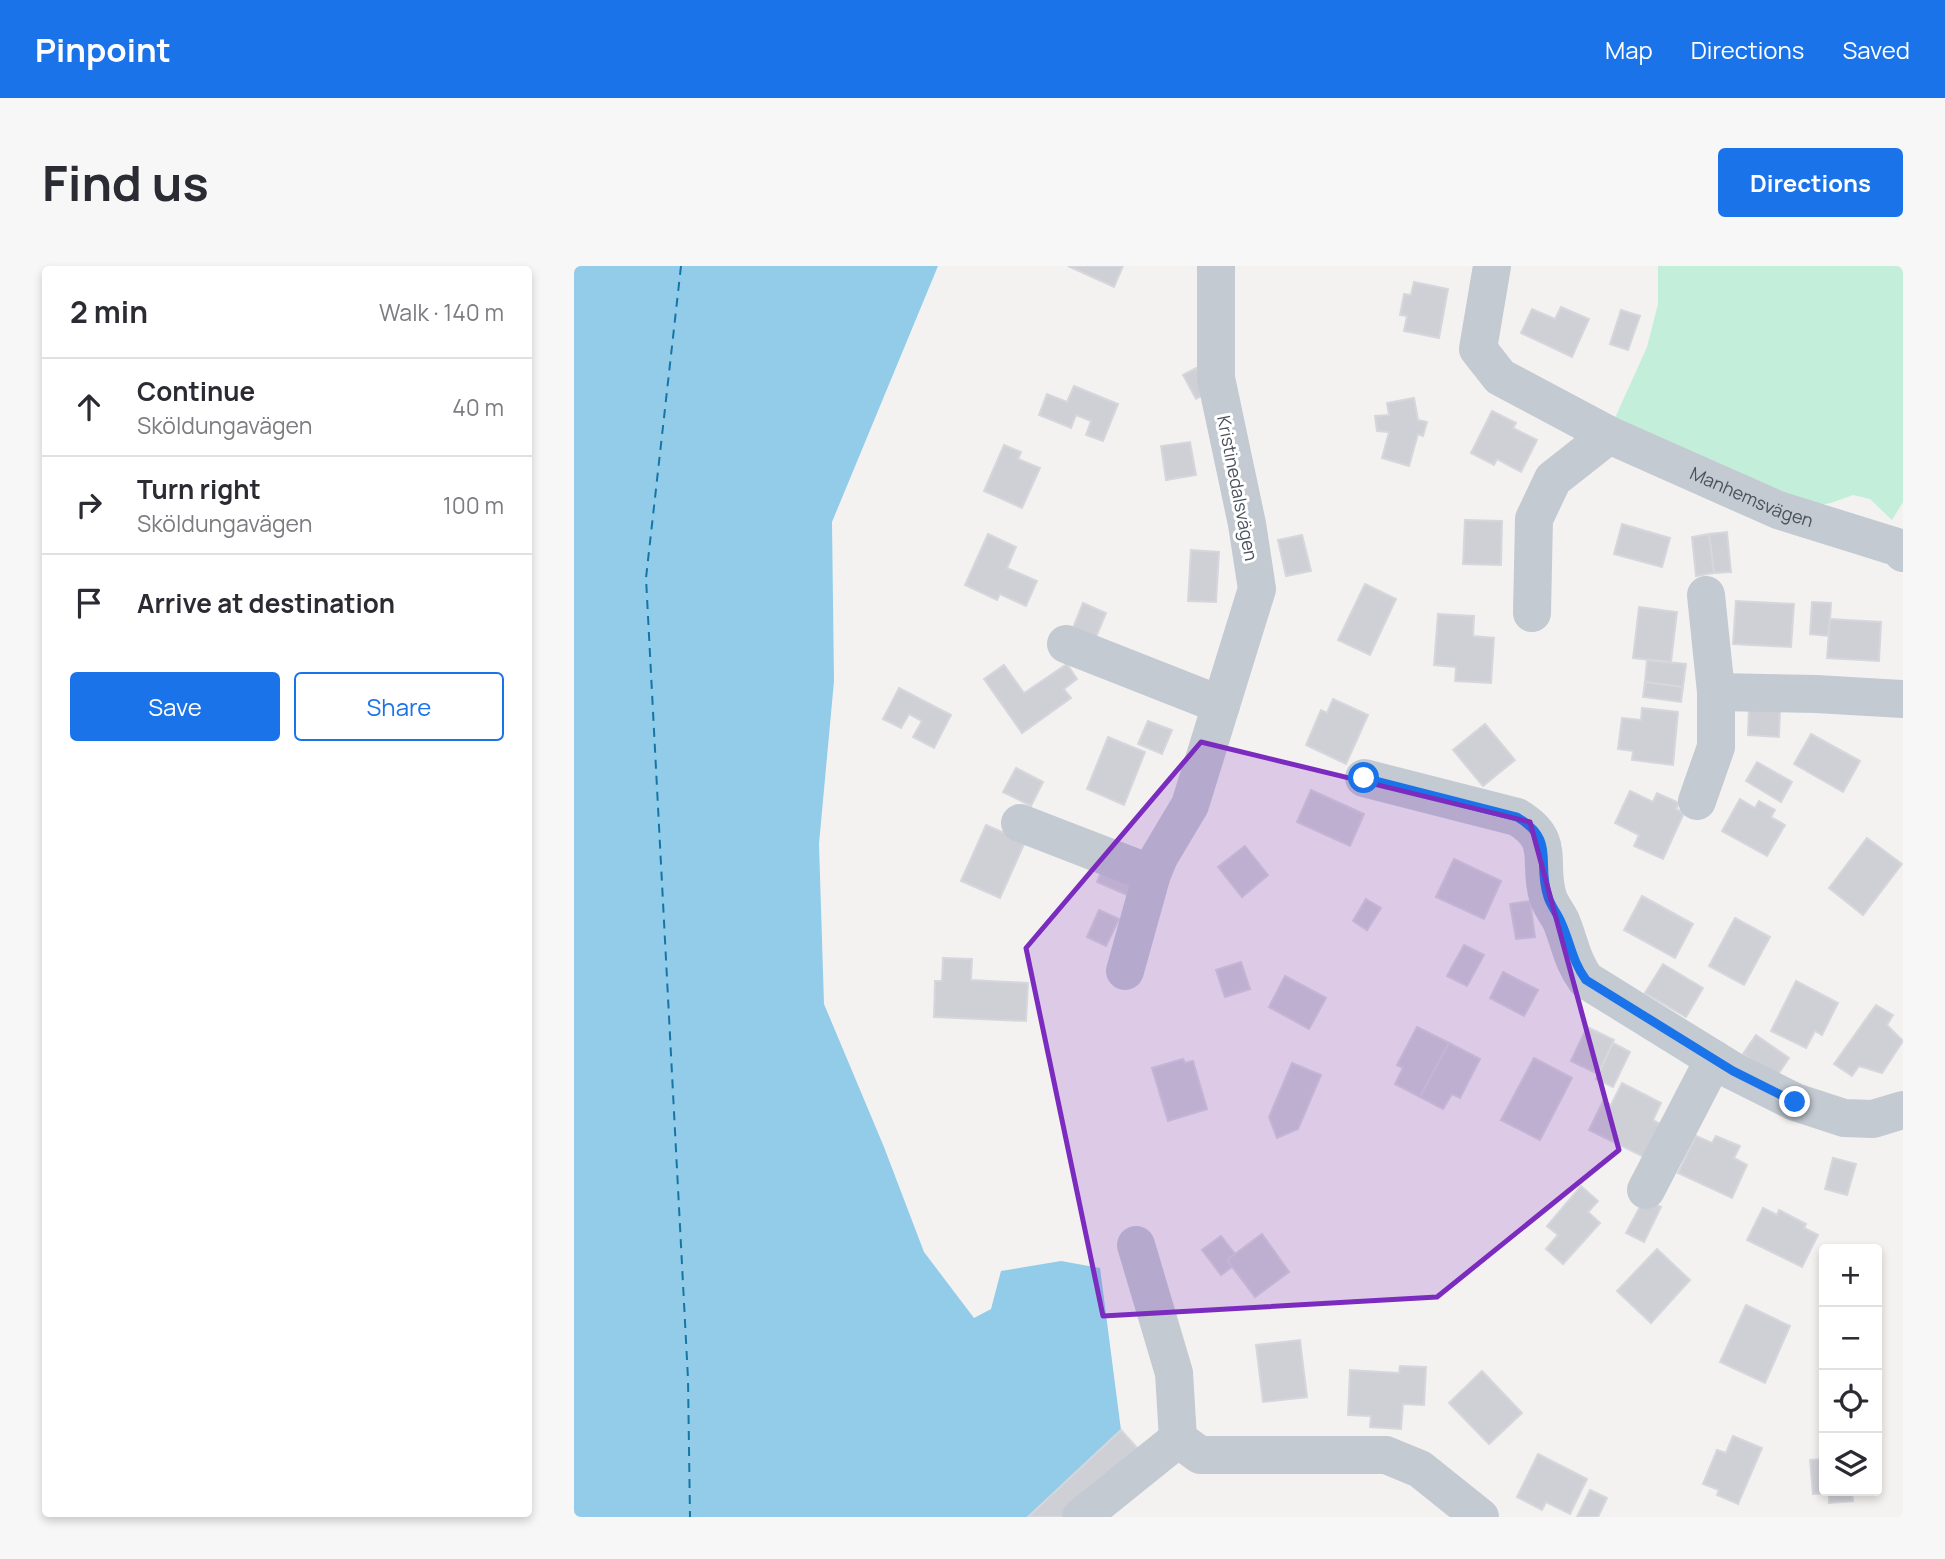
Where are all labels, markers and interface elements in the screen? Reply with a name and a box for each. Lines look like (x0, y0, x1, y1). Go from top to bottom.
text: Pinpoint (35, 27, 171, 72)
text: Map (1605, 33, 1653, 66)
text: Directions (1691, 33, 1804, 66)
text: Saved (1842, 33, 1910, 66)
button: Directions (1718, 148, 1903, 217)
text: Find us (42, 149, 209, 216)
text: 2 min (70, 291, 148, 332)
text: Walk · 140 m (379, 296, 504, 328)
text: Continue (137, 373, 255, 409)
icon: ahead (70, 388, 108, 426)
text: 40 m (452, 391, 504, 423)
text: Sköldungavägen (137, 409, 312, 441)
street label: Kristinedalsvägen (1212, 413, 1264, 563)
street label: Manhemsvägen (1686, 461, 1816, 532)
text: Turn right (137, 471, 261, 507)
icon: right (70, 486, 108, 524)
text: 100 m (443, 489, 504, 521)
text: Sköldungavägen (137, 507, 312, 539)
icon: arrive (70, 584, 108, 622)
text: Arrive at destination (137, 585, 395, 621)
button: Save (70, 672, 280, 741)
button: Share (294, 672, 504, 741)
route start (1348, 762, 1379, 793)
route end (1779, 1086, 1810, 1117)
map controls (1819, 1244, 1882, 1496)
button: + (1819, 1244, 1882, 1307)
button: − (1819, 1307, 1882, 1370)
button: locate (1819, 1370, 1882, 1433)
button: layers (1819, 1433, 1882, 1496)

